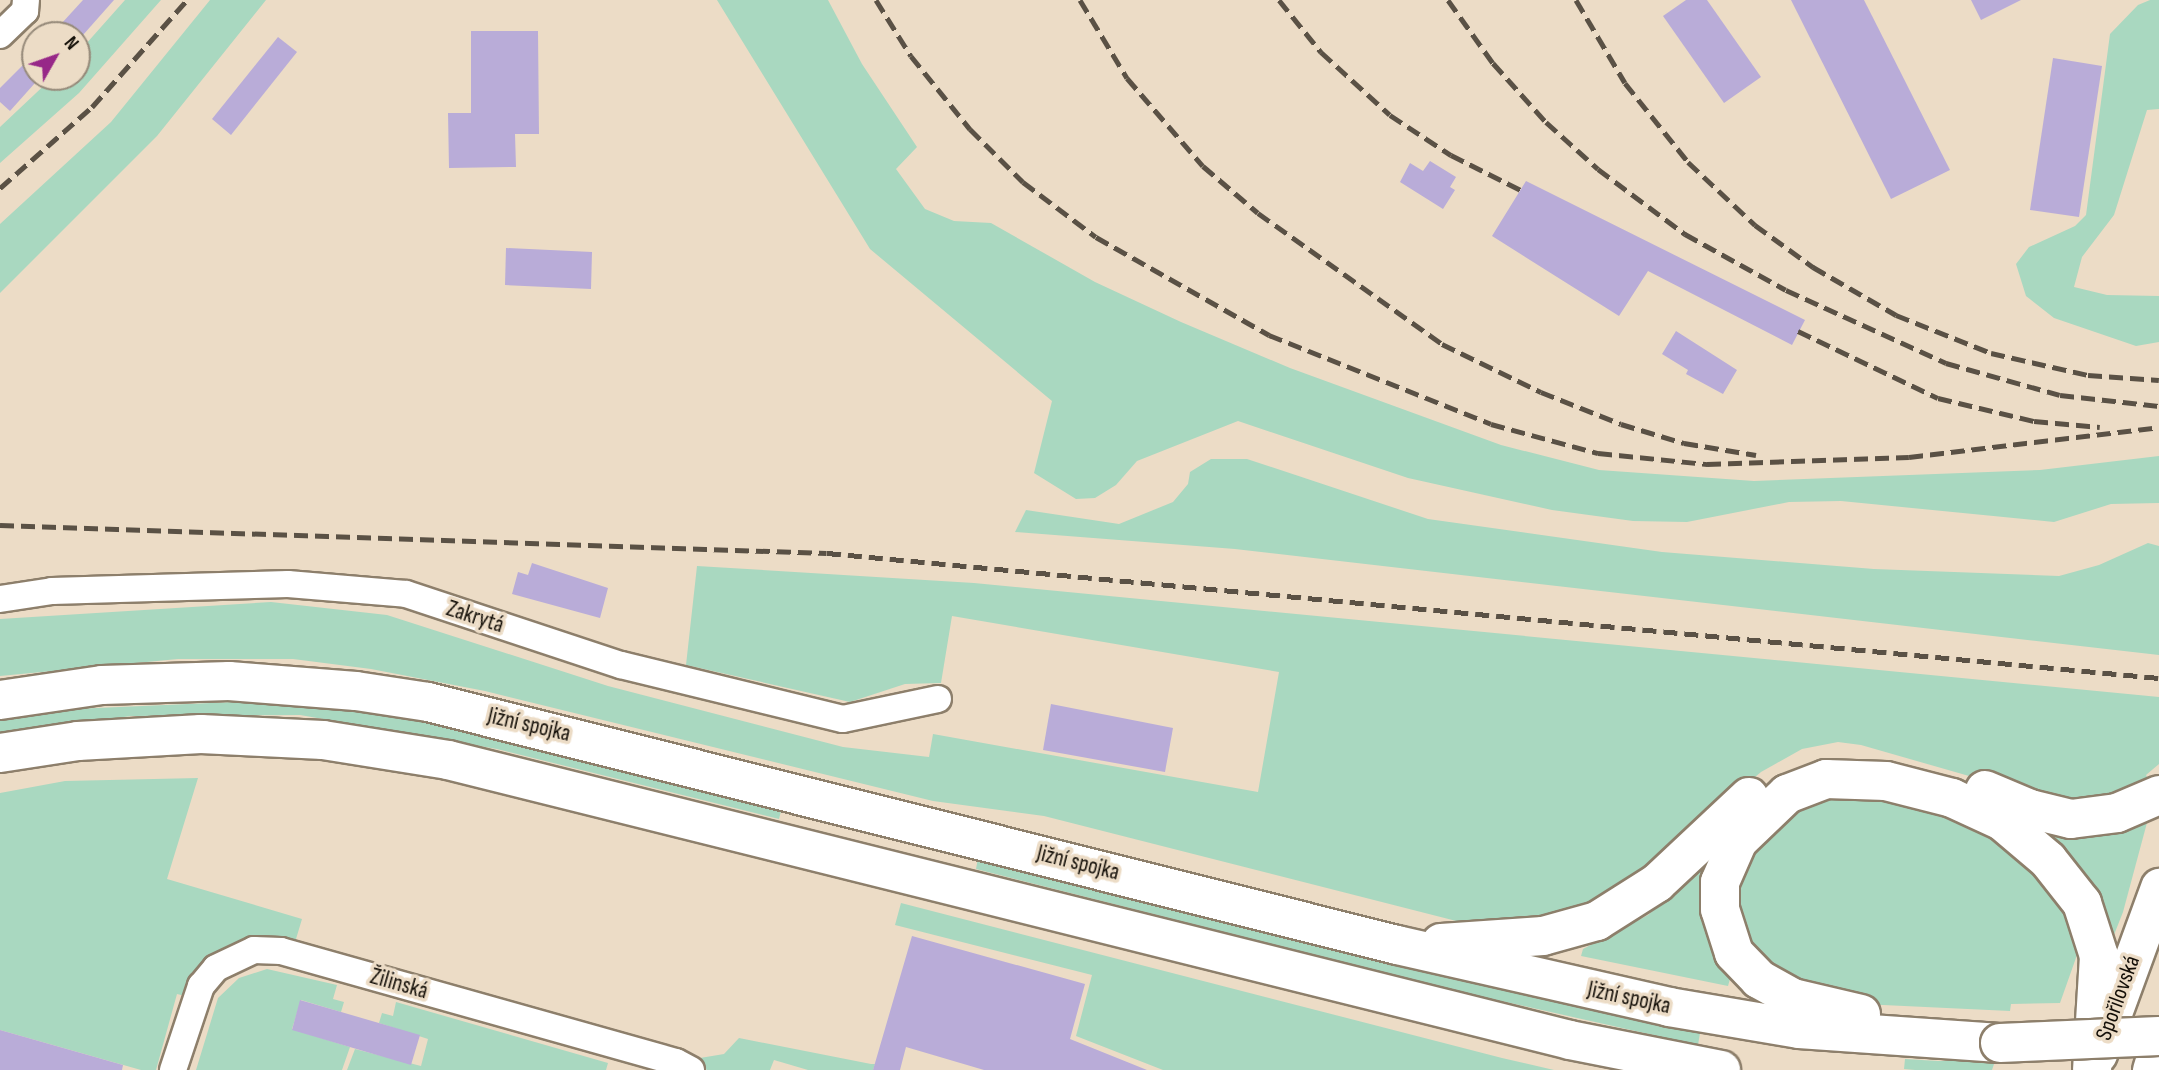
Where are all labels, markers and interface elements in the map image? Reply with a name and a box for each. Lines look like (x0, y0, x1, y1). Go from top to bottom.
north arrow (21, 21, 91, 91)
text: N (59, 32, 83, 55)
street label: Zakrytá (443, 595, 507, 639)
street label: Jižní spojka (485, 702, 573, 748)
street label: Jižní spojka (1034, 839, 1122, 887)
street label: Spořilovská (2090, 952, 2146, 1044)
street label: Žilinská (367, 963, 431, 1005)
street label: Jižní spojka (1585, 976, 1673, 1020)

